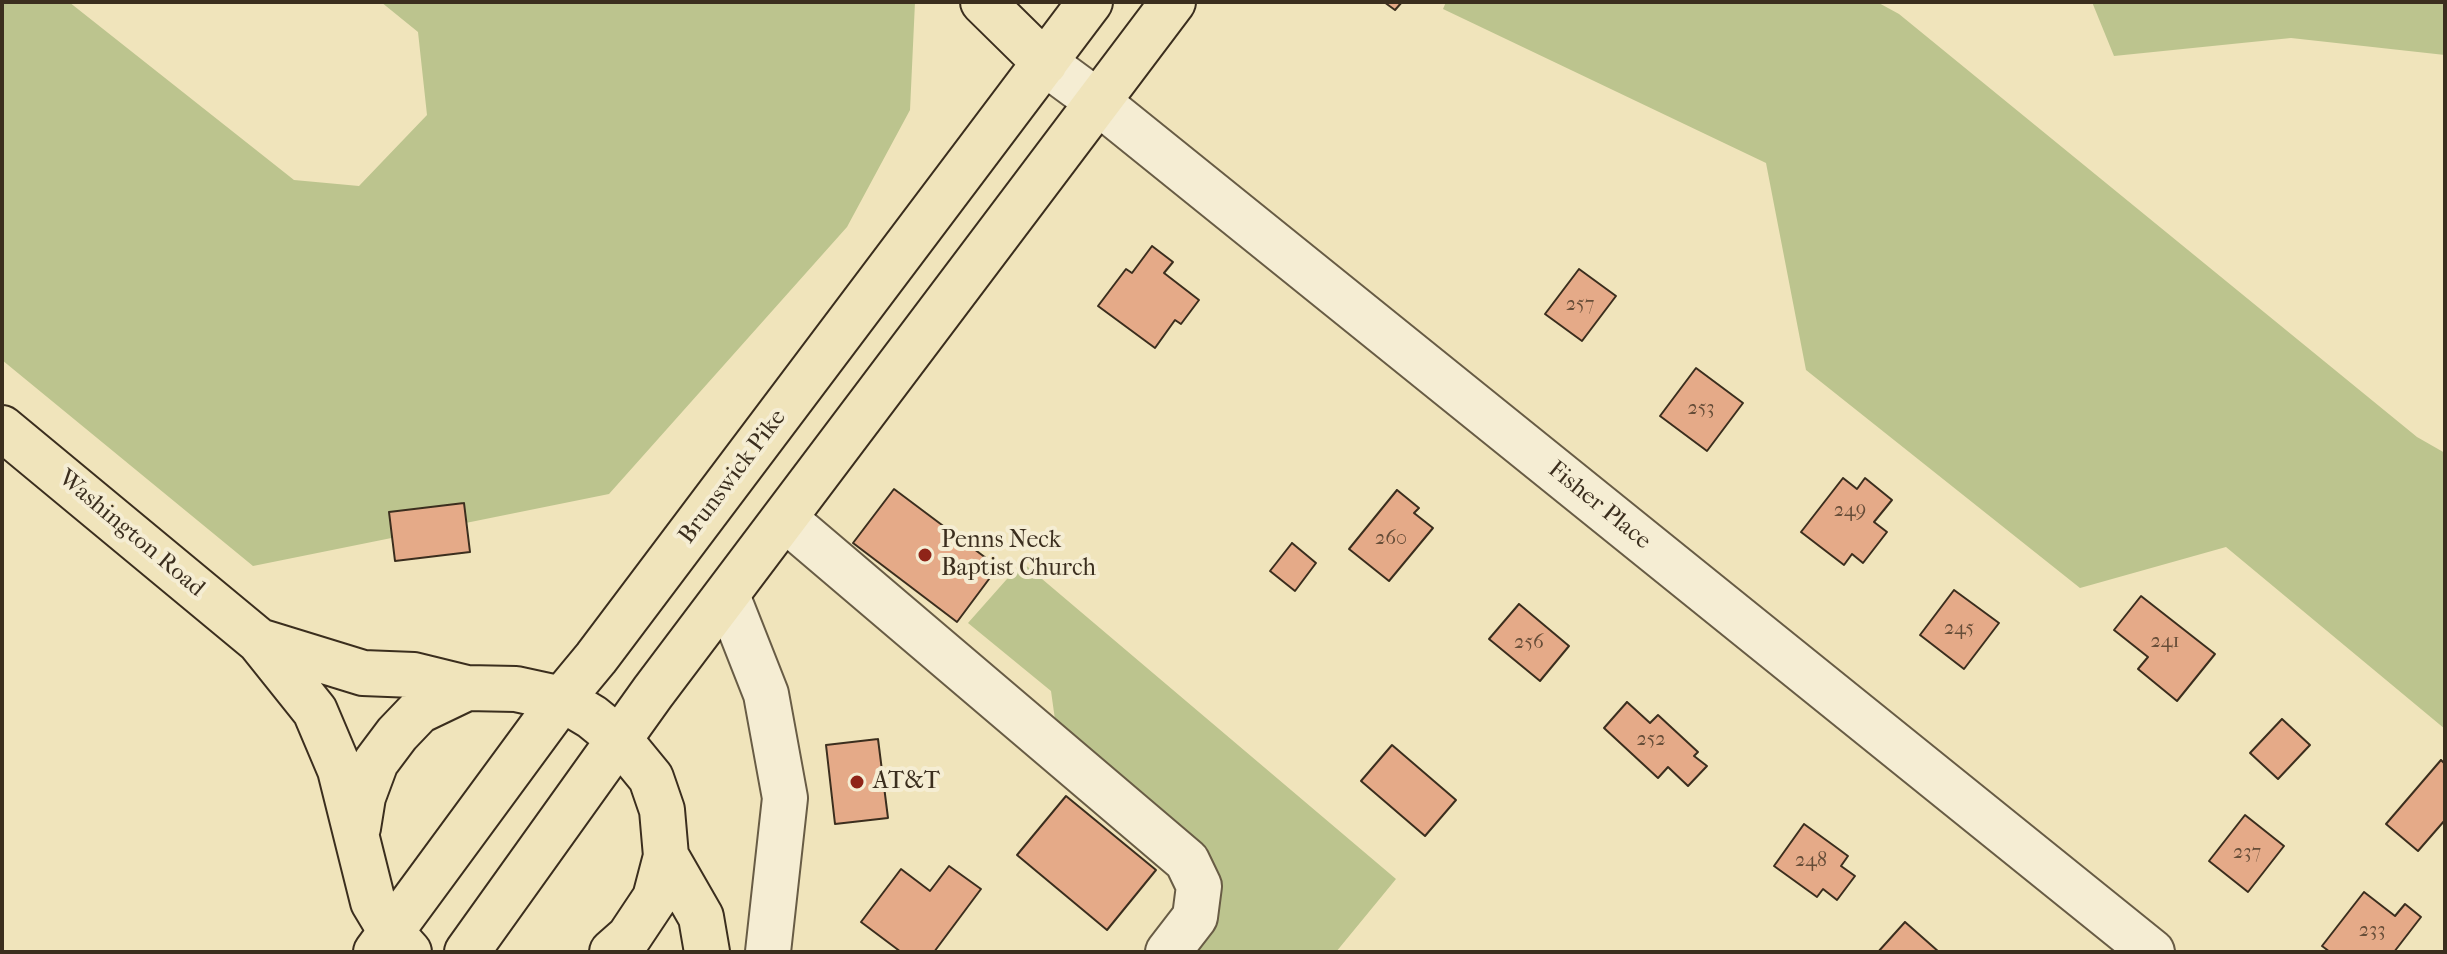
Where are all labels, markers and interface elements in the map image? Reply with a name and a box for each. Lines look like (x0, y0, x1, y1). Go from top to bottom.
house number: 257 (1566, 293, 1594, 317)
house number: 253 (1687, 397, 1715, 421)
street label: Brunswick Pike (673, 404, 793, 550)
street label: Fisher Place (1542, 456, 1656, 556)
street label: Washington Road (52, 464, 210, 604)
house number: 249 (1834, 499, 1866, 523)
place label: Penns Neck Baptist Church (941, 527, 1096, 583)
house number: 260 (1375, 527, 1407, 551)
marker: Penns Neck Baptist Church (916, 546, 934, 564)
house number: 245 (1944, 617, 1974, 641)
house number: 241 (2150, 630, 2180, 654)
house number: 256 (1514, 631, 1544, 655)
house number: 252 (1636, 728, 1666, 752)
place label: AT&T (873, 768, 940, 796)
marker: AT&T (848, 773, 866, 791)
house number: 237 (2233, 841, 2261, 865)
house number: 248 (1795, 849, 1827, 873)
house number: 233 (2359, 919, 2385, 943)

